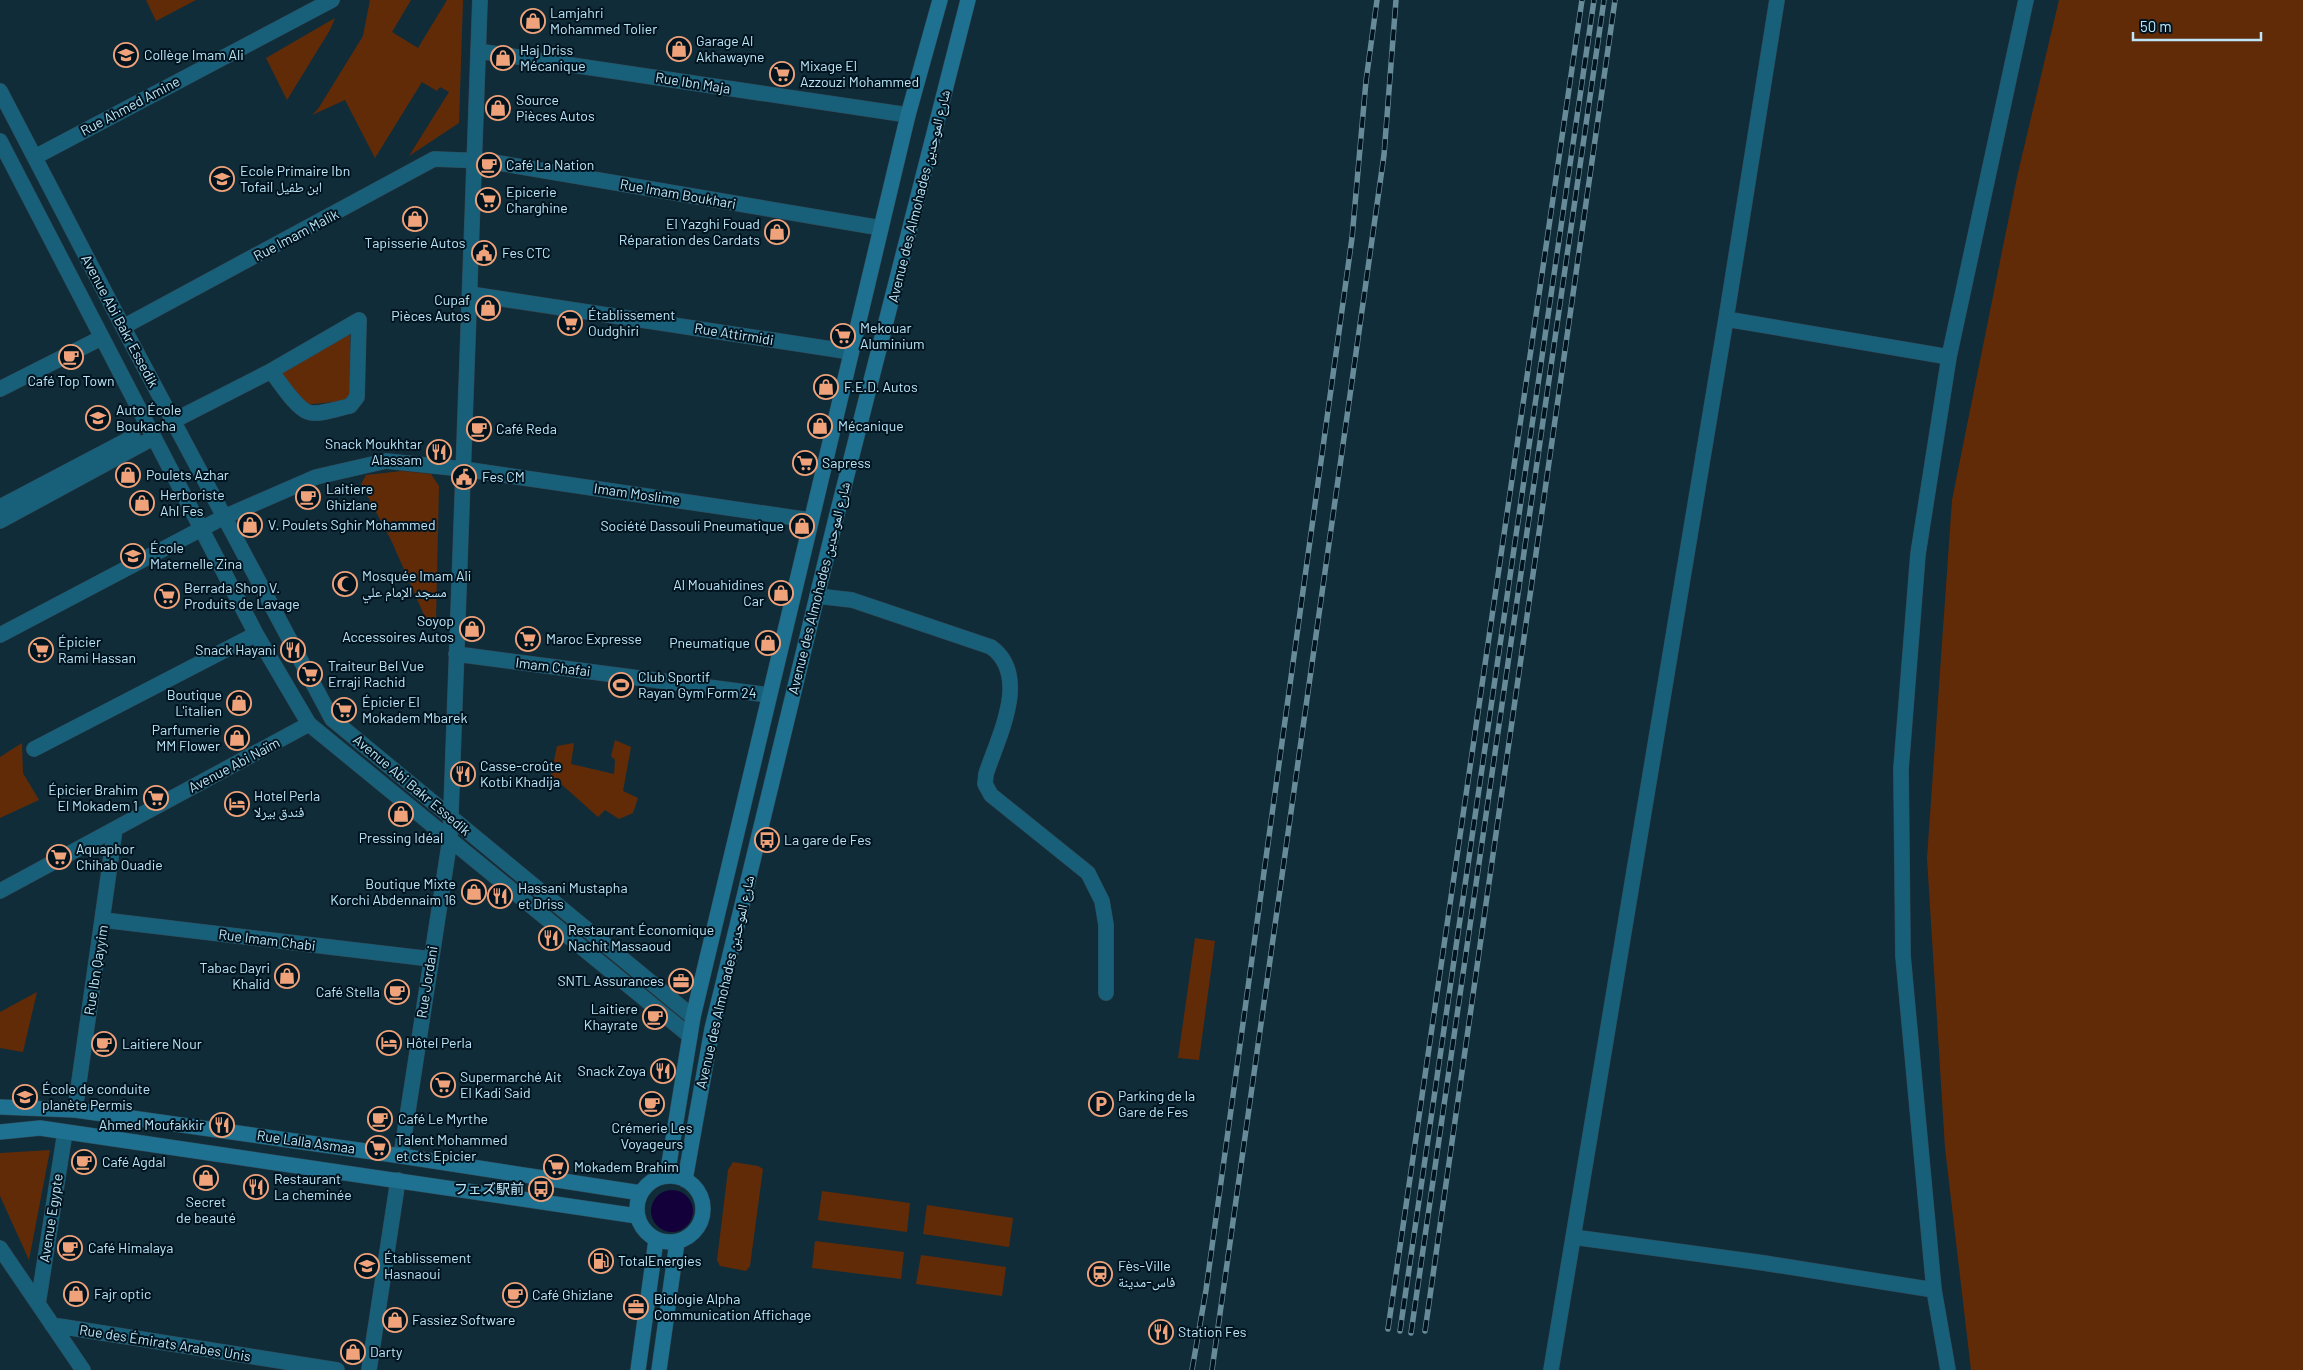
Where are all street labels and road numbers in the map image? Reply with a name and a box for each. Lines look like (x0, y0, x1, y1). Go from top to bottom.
street label: Rue Ibn Maja (654, 68, 732, 97)
street label: Rue Ahmed Amine (77, 72, 182, 139)
street label: Avenue des Almohades شارع الموحدين (884, 88, 955, 304)
street label: Rue Imam Boukhari (619, 175, 737, 212)
street label: Rue Imam Malik (250, 205, 341, 264)
street label: Avenue Abi Bakr Essedik (78, 251, 163, 390)
street label: Rue Attirmidi (693, 319, 775, 348)
street label: Imam Moslime (593, 479, 681, 508)
street label: Avenue des Almohades شارع الموحدين (784, 480, 855, 696)
street label: Imam Chafai (515, 653, 591, 680)
street label: Avenue Abi Bakr Essedik (350, 731, 474, 839)
street label: Avenue Abi Naïm (185, 733, 282, 796)
street label: Avenue des Almohades شارع الموحدين (692, 874, 759, 1091)
street label: Rue Ibn Qayyim (80, 924, 111, 1016)
street label: Rue Imam Chabi (218, 925, 316, 954)
street label: Rue Jordani (412, 945, 441, 1019)
street label: Rue Lalla Asmaa (256, 1126, 356, 1157)
street label: Avenue Egypte (35, 1172, 66, 1264)
street label: Rue des Émirats Arabes Unis (78, 1321, 252, 1364)

